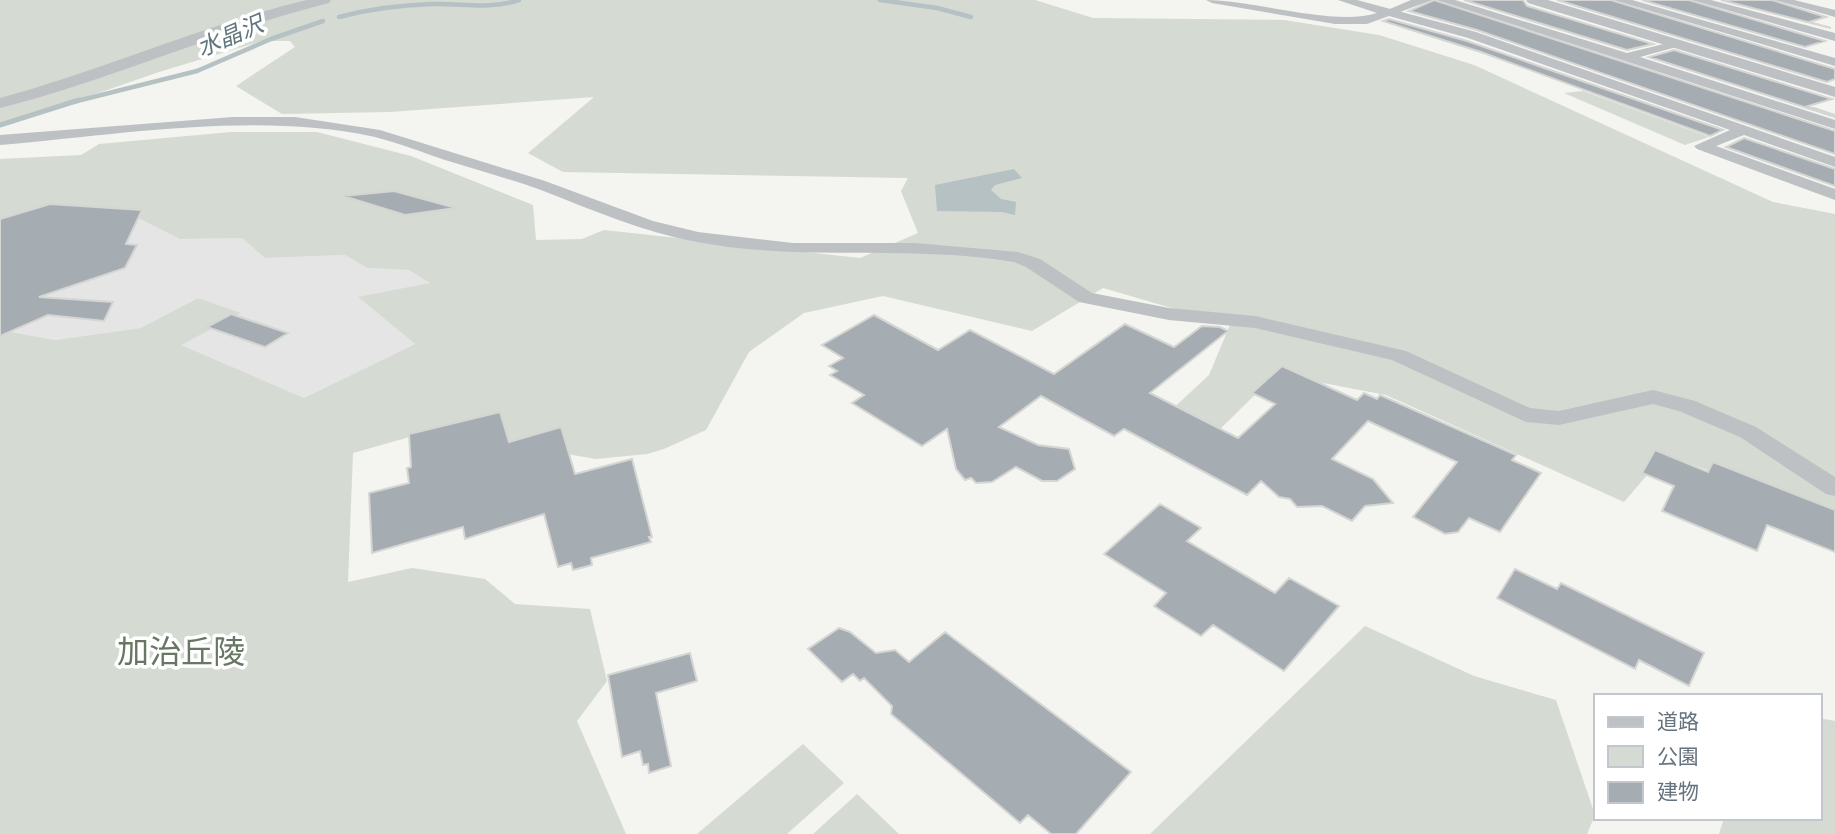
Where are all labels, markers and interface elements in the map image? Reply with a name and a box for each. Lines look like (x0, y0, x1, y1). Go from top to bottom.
water label: 水晶沢 (194, 10, 270, 61)
park label: 加治丘陵 (117, 635, 245, 669)
legend (1594, 694, 1821, 820)
text: 道路 (1657, 711, 1699, 733)
text: 公園 (1657, 747, 1699, 768)
text: 建物 (1657, 781, 1699, 803)

